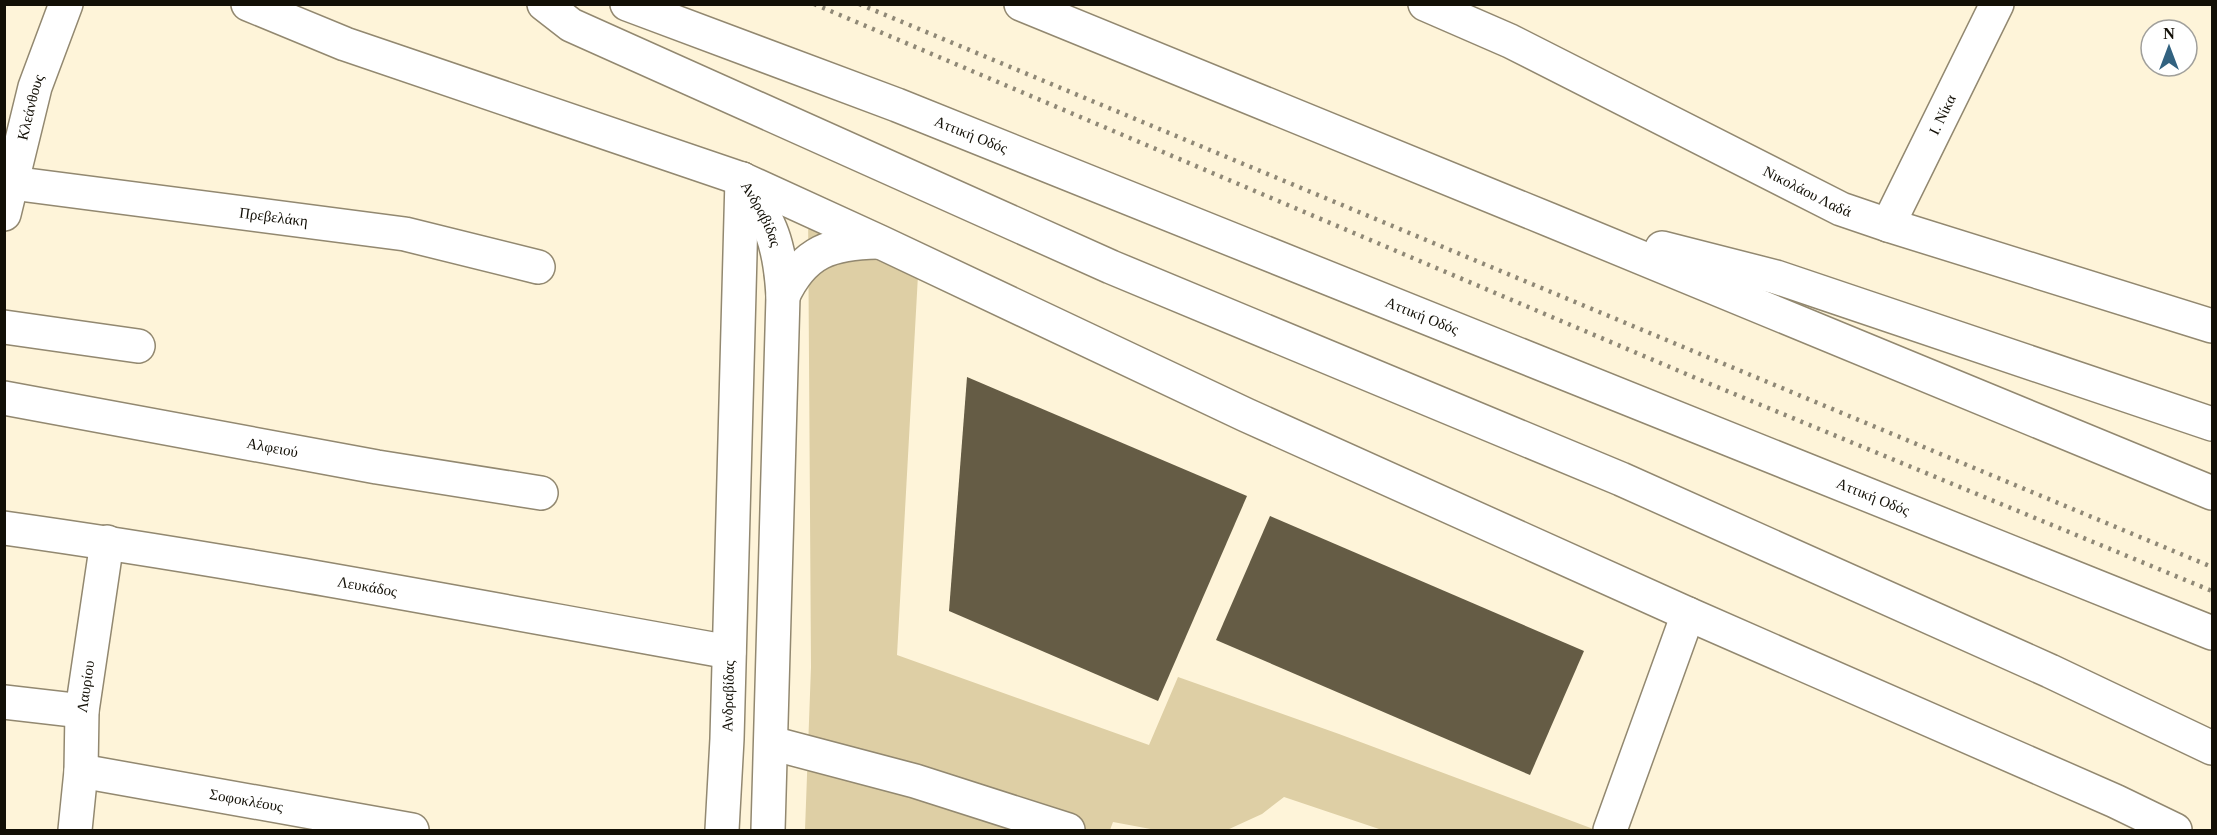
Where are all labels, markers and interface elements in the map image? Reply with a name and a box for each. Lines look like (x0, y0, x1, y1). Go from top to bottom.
north arrow (2139, 18, 2199, 78)
text: N (2163, 25, 2175, 42)
street label: Κλεάνθους (14, 72, 47, 142)
street label: Ι. Νίκα (1926, 92, 1959, 137)
street label: Αττική Οδός (932, 113, 1010, 157)
street label: Νικολάου Λαδά (1761, 163, 1853, 220)
street label: Ανδραβίδας (738, 178, 784, 249)
street label: Πρεβελάκη (238, 205, 309, 229)
street label: Αττική Οδός (1383, 294, 1461, 338)
street label: Αλφειού (245, 435, 300, 460)
street label: Αττική Οδός (1834, 475, 1912, 519)
street label: Λευκάδος (336, 574, 399, 600)
street label: Λαυρίου (74, 659, 97, 714)
street label: Ανδραβίδας (719, 660, 737, 732)
street label: Σοφοκλέους (208, 786, 284, 815)

